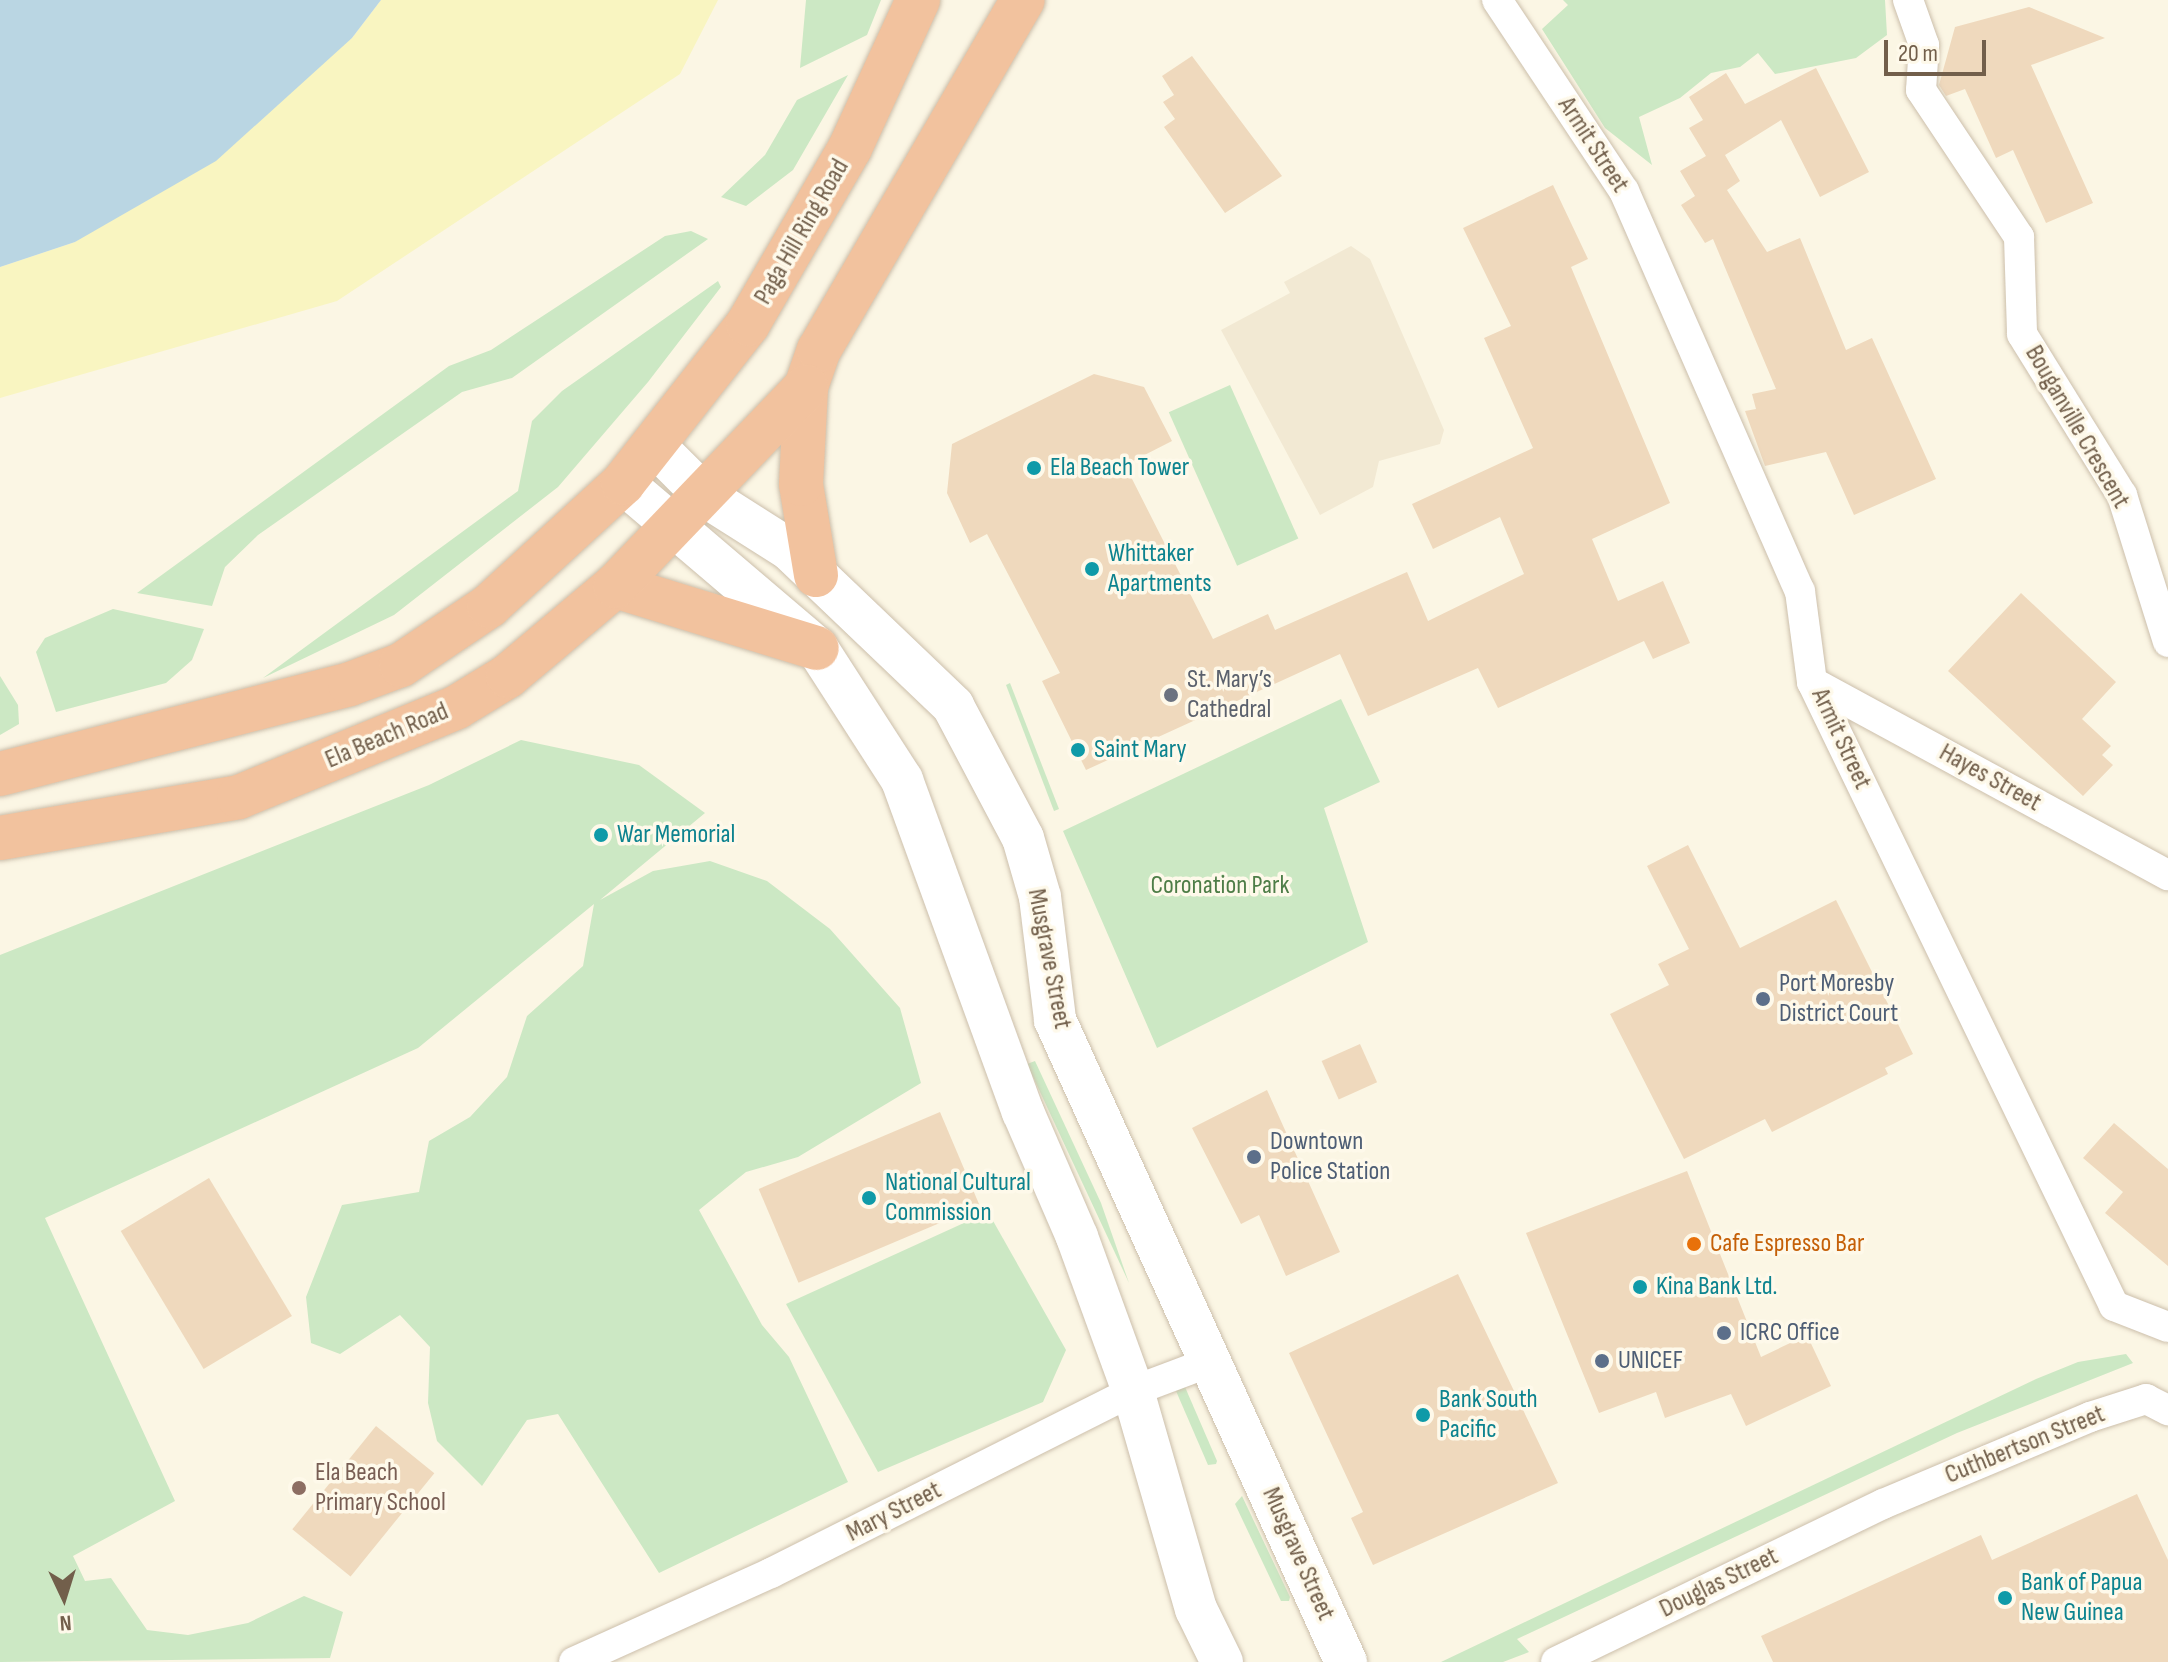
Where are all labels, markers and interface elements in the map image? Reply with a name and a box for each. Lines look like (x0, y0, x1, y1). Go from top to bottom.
scale bar (1888, 24, 1990, 74)
text: 20 m (1898, 39, 1938, 68)
street label: Armit Street (1551, 91, 1635, 199)
street label: Paga Hill Ring Road (748, 154, 856, 310)
street label: Bouganville Crescent (2018, 340, 2136, 514)
place label: Ela Beach Tower (1050, 452, 1189, 484)
marker: Ela Beach Tower (1025, 459, 1043, 477)
place label: Whittaker Apartments (1108, 538, 1212, 600)
marker: Whittaker Apartments (1083, 560, 1101, 578)
place label: St. Mary’s Cathedral (1187, 664, 1272, 726)
street label: Armit Street (1804, 684, 1878, 794)
marker: St. Mary’s Cathedral (1162, 686, 1180, 704)
street label: Ela Beach Road (321, 696, 453, 776)
place label: Saint Mary (1094, 734, 1187, 766)
street label: Hayes Street (1934, 737, 2046, 819)
marker: Saint Mary (1069, 741, 1087, 759)
place label: War Memorial (617, 819, 735, 851)
marker: War Memorial (592, 826, 610, 844)
park label: Coronation Park (1151, 870, 1289, 902)
street label: Musgrave Street (1020, 886, 1078, 1032)
place label: Port Moresby District Court (1779, 968, 1898, 1030)
marker: Port Moresby District Court (1754, 990, 1772, 1008)
place label: Downtown Police Station (1270, 1126, 1390, 1188)
marker: Downtown Police Station (1245, 1148, 1263, 1166)
place label: National Cultural Commission (885, 1167, 1031, 1228)
marker: National Cultural Commission (860, 1189, 878, 1207)
place label: Cafe Espresso Bar (1710, 1228, 1864, 1260)
marker: Cafe Espresso Bar (1685, 1235, 1703, 1253)
place label: Kina Bank Ltd. (1656, 1271, 1777, 1303)
marker: Kina Bank Ltd. (1631, 1278, 1649, 1296)
place label: ICRC Office (1740, 1317, 1840, 1349)
marker: ICRC Office (1715, 1324, 1733, 1342)
place label: UNICEF (1618, 1345, 1683, 1377)
marker: UNICEF (1593, 1352, 1611, 1370)
place label: Bank South Pacific (1439, 1384, 1538, 1446)
street label: Cuthbertson Street (1941, 1399, 2109, 1491)
marker: Bank South Pacific (1414, 1406, 1432, 1424)
place label: Ela Beach Primary School (315, 1457, 446, 1518)
street label: Mary Street (841, 1475, 947, 1549)
marker: Ela Beach Primary School (290, 1479, 308, 1497)
street label: Musgrave Street (1255, 1483, 1341, 1625)
street label: Douglas Street (1655, 1541, 1783, 1625)
north arrow (24, 1558, 104, 1638)
place label: Bank of Papua New Guinea (2021, 1567, 2142, 1628)
marker: Bank of Papua New Guinea (1996, 1589, 2014, 1607)
text: N (59, 1609, 73, 1636)

